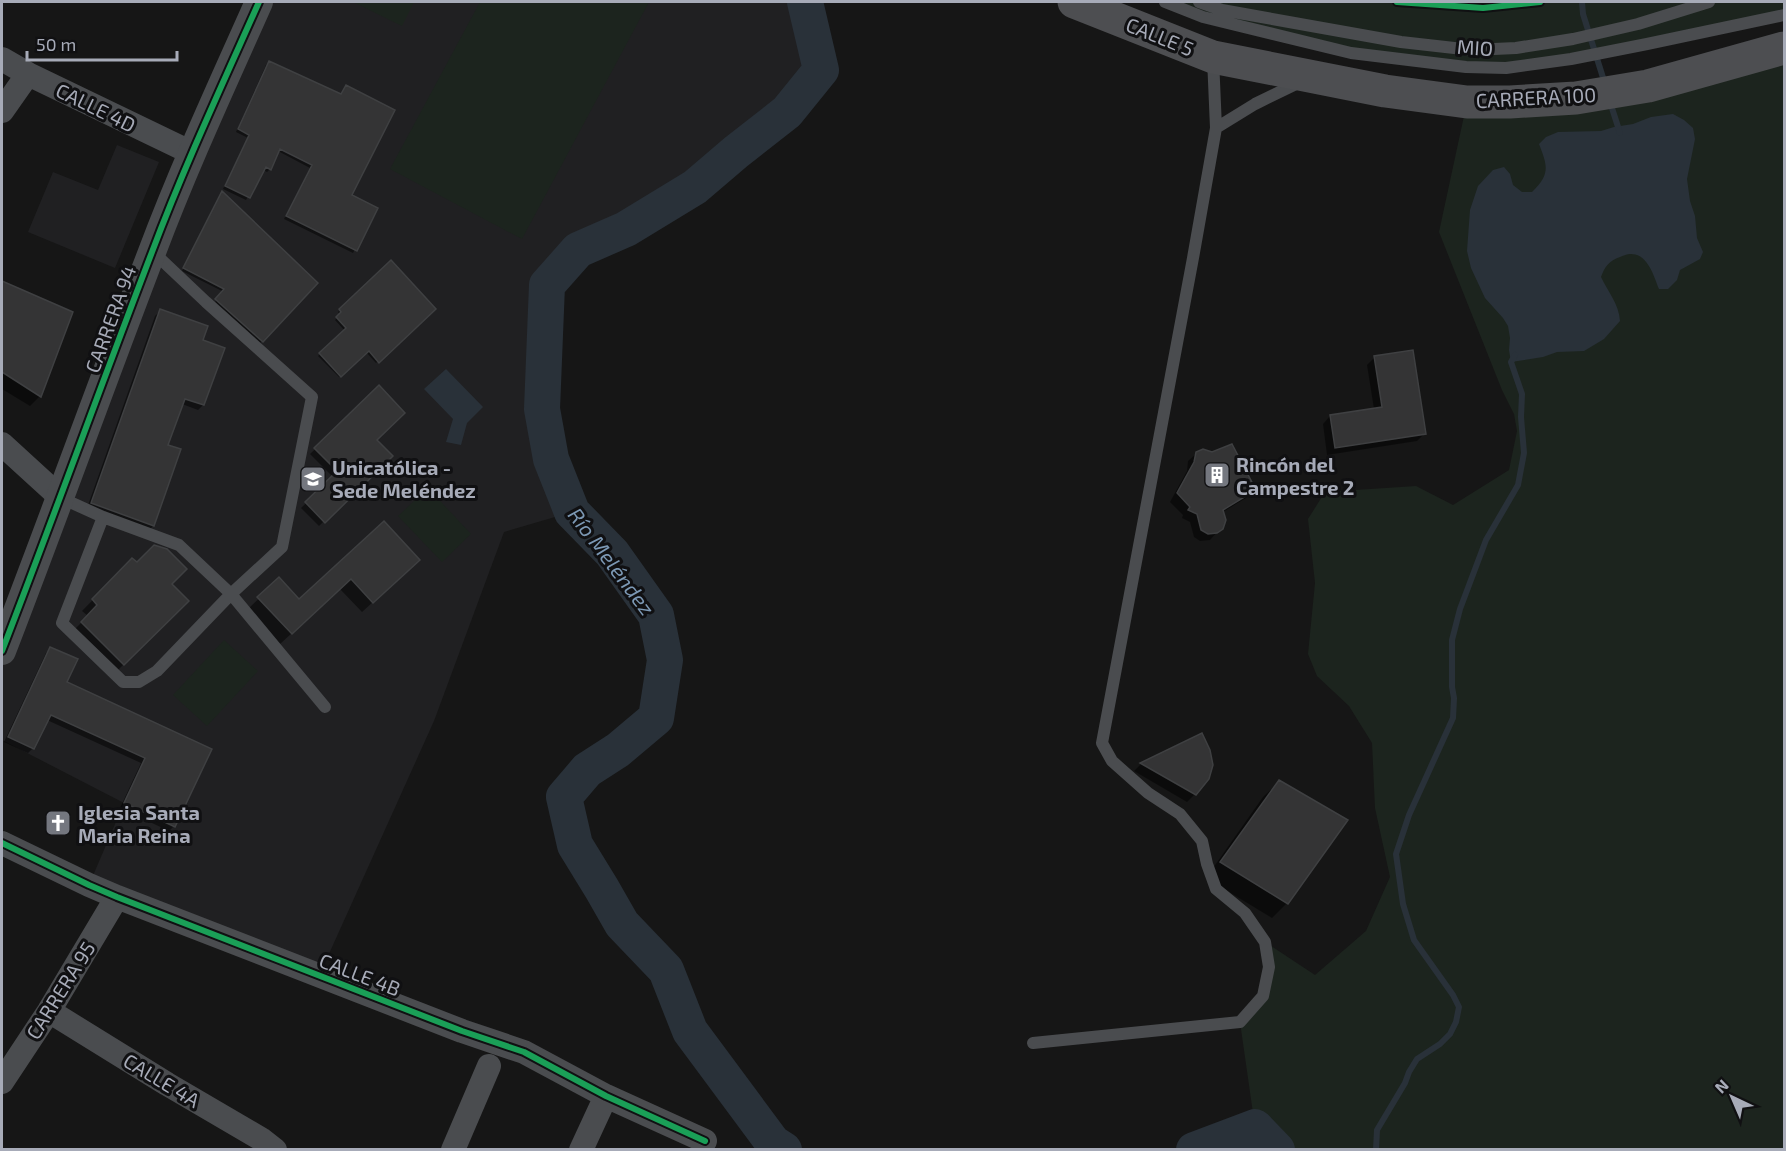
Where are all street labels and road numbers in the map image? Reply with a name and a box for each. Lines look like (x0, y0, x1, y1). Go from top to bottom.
street label: CALLE 5 (1123, 12, 1197, 60)
street label: MIO (1456, 34, 1494, 60)
street label: CALLE 4D (52, 77, 140, 137)
street label: CARRERA 100 (1475, 82, 1597, 112)
street label: CARRERA 94 (80, 262, 140, 376)
street label: CARRERA 95 (20, 937, 100, 1043)
street label: CALLE 4B (316, 948, 404, 1000)
street label: CALLE 4A (119, 1048, 205, 1112)

